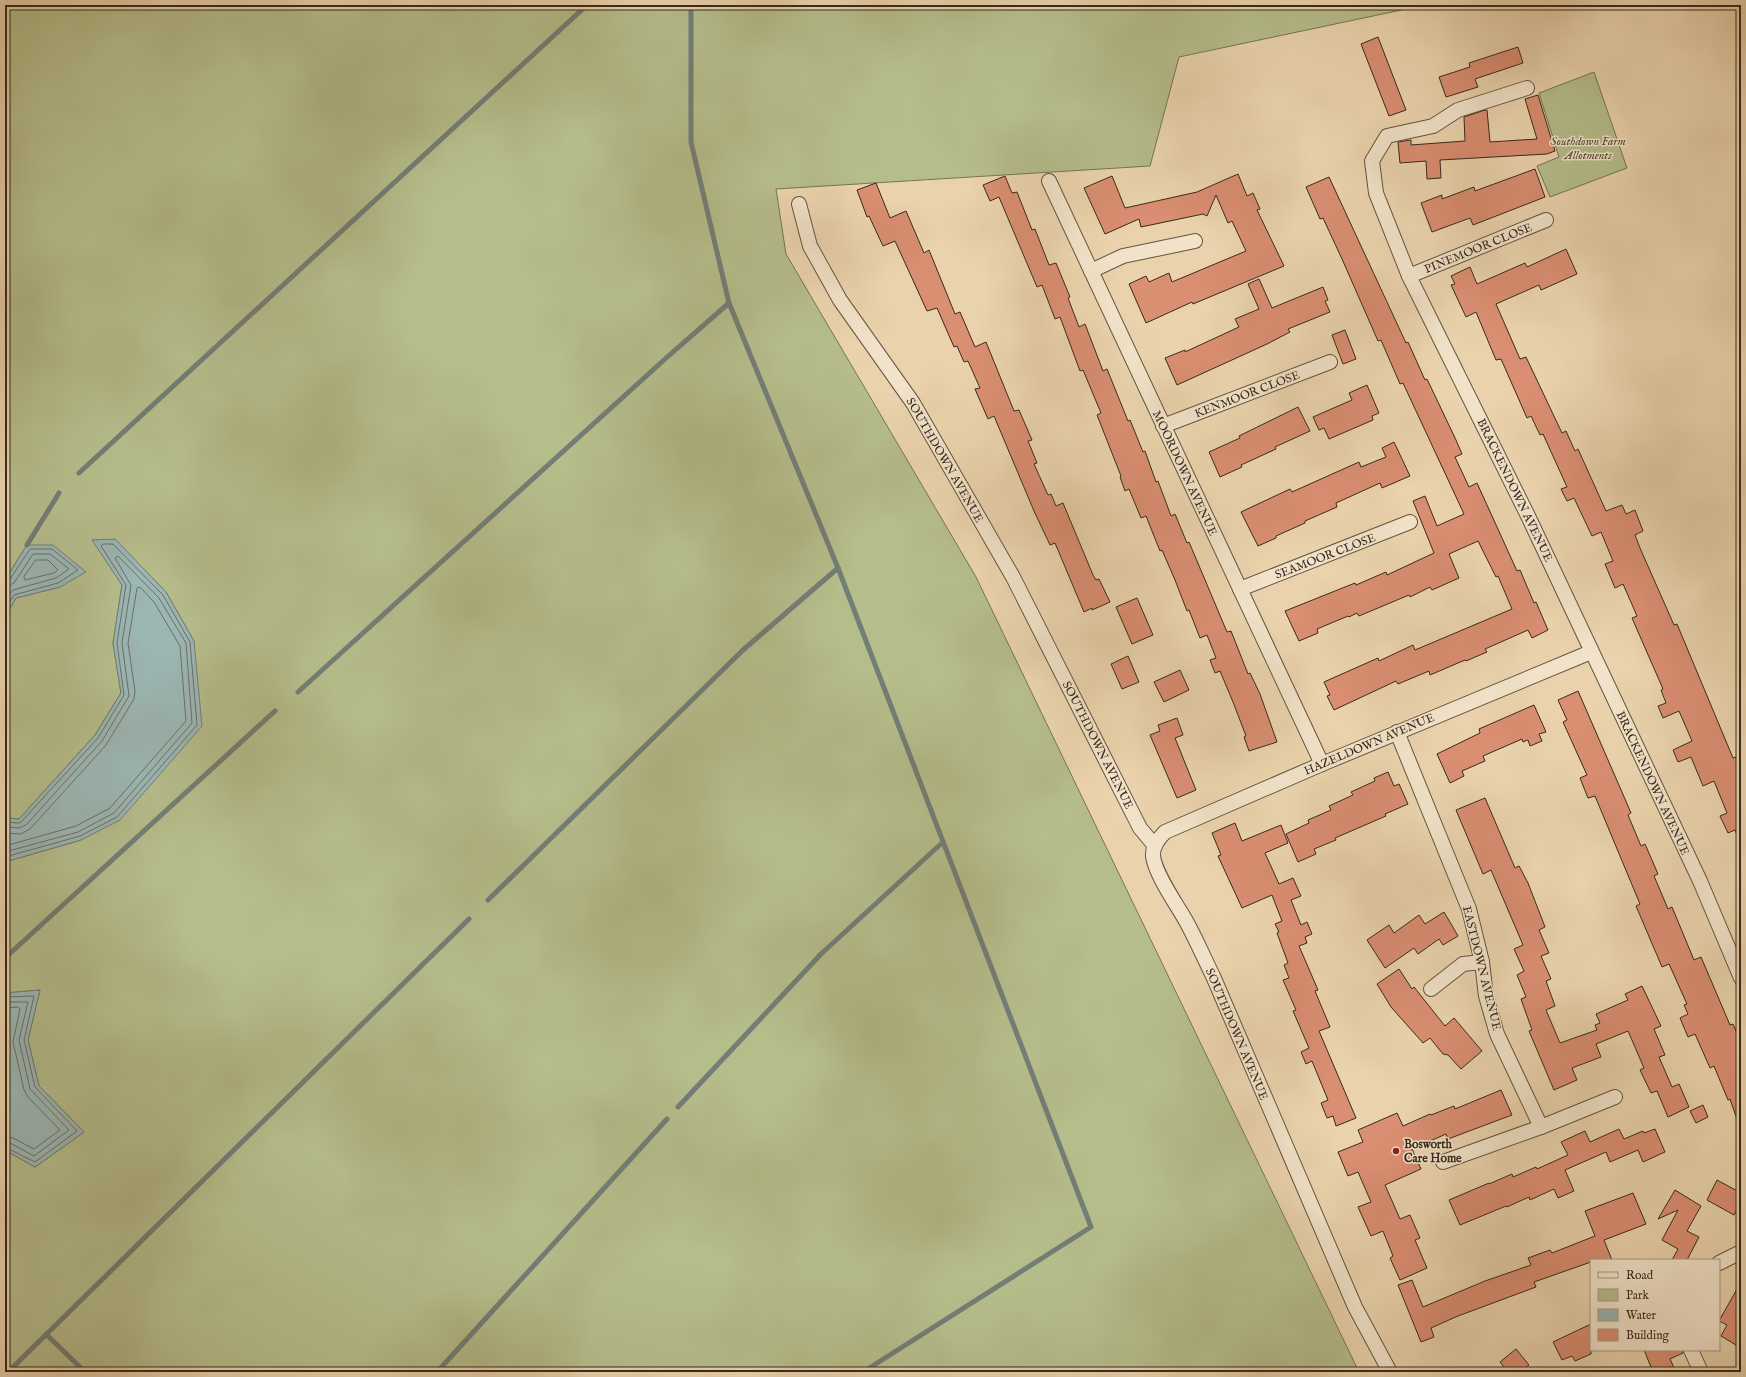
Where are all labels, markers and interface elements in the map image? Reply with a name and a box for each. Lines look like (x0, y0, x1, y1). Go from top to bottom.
park label: Southdown Farm Allotments (1550, 134, 1626, 163)
street label: PINEMOOR CLOSE (1422, 220, 1534, 277)
street label: KENMOOR CLOSE (1192, 367, 1302, 421)
street label: SOUTHDOWN AVENUE (903, 395, 987, 525)
street label: MOORDOWN AVENUE (1149, 408, 1220, 538)
street label: BRACKENDOWN AVENUE (1473, 416, 1556, 564)
street label: SEAMOOR CLOSE (1273, 530, 1378, 583)
street label: SOUTHDOWN AVENUE (1059, 679, 1136, 812)
street label: BRACKENDOWN AVENUE (1613, 709, 1693, 858)
street label: HAZELDOWN AVENUE (1302, 710, 1437, 779)
street label: EASTDOWN AVENUE (1459, 904, 1504, 1032)
street label: SOUTHDOWN AVENUE (1202, 966, 1271, 1102)
place label: Bosworth Care Home (1404, 1137, 1462, 1166)
marker: Bosworth Care Home (1391, 1146, 1401, 1156)
legend (1590, 1259, 1720, 1351)
text: Road (1626, 1268, 1654, 1283)
text: Park (1626, 1288, 1649, 1303)
text: Water (1626, 1308, 1657, 1323)
text: Building (1626, 1328, 1670, 1343)

